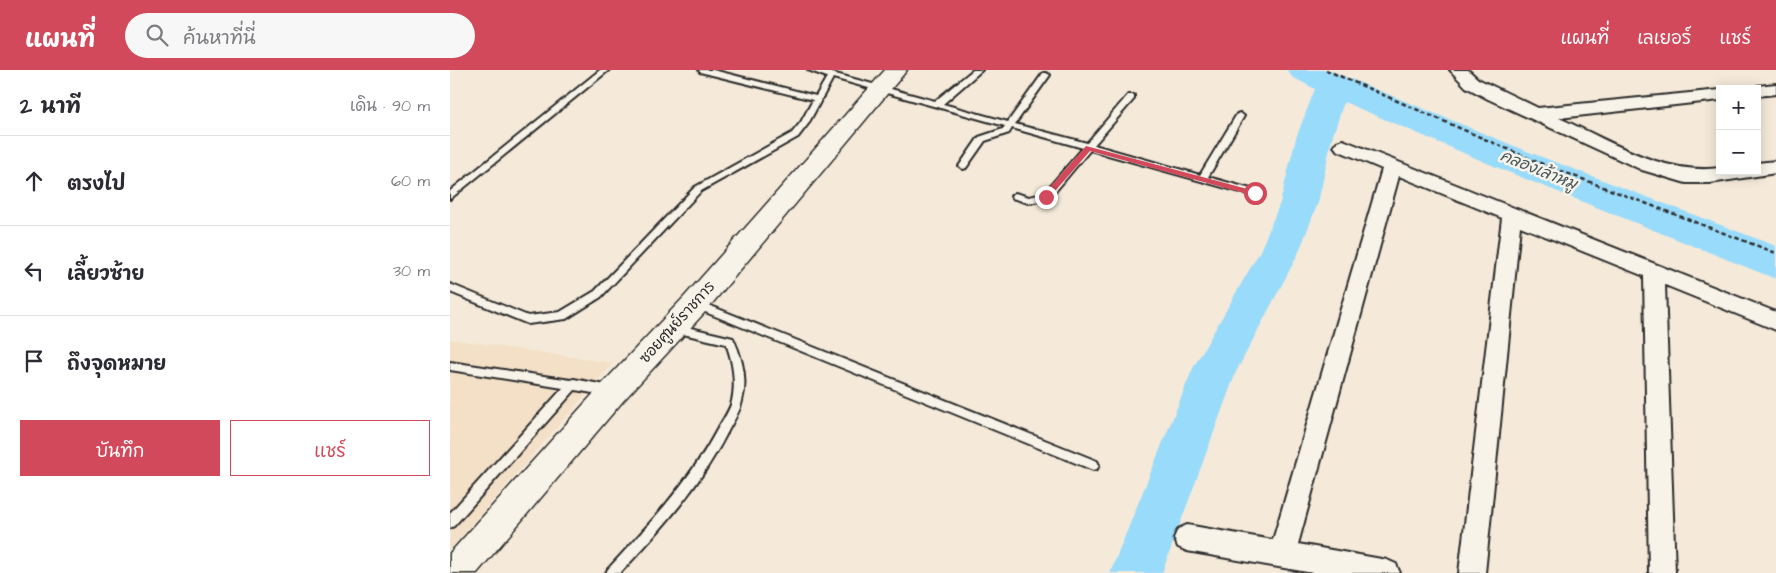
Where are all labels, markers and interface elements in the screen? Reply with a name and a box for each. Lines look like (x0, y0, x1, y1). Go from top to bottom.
search box (125, 13, 475, 58)
icon: search (143, 21, 171, 49)
text: แผนที่ (25, 23, 95, 57)
text: ค้นหาที่นี่ (183, 25, 256, 52)
text: แผนที่ (1561, 26, 1609, 51)
text: เลเยอร์ (1637, 26, 1691, 51)
text: แชร์ (1719, 26, 1751, 51)
map controls (1716, 85, 1761, 175)
button: + (1716, 85, 1761, 130)
text: 2 นาที (20, 92, 81, 121)
text: เดิน · 90 m (350, 95, 430, 117)
button: − (1716, 130, 1761, 175)
water label: คลองเล้าหมู (1497, 145, 1582, 197)
icon: ahead (20, 167, 48, 195)
text: 60 m (391, 170, 430, 192)
text: ตรงไป (67, 171, 125, 198)
route start (1244, 182, 1267, 205)
route end (1035, 186, 1058, 209)
icon: left (20, 257, 48, 285)
text: 30 m (393, 260, 430, 282)
text: เลี้ยวซ้าย (67, 261, 144, 288)
street label: ซอยศูนย์ราชการ (635, 276, 720, 368)
icon: arrive (20, 347, 48, 375)
text: ถึงจุดหมาย (67, 351, 166, 378)
button: บันทึก (20, 420, 220, 476)
button: แชร์ (230, 420, 430, 476)

